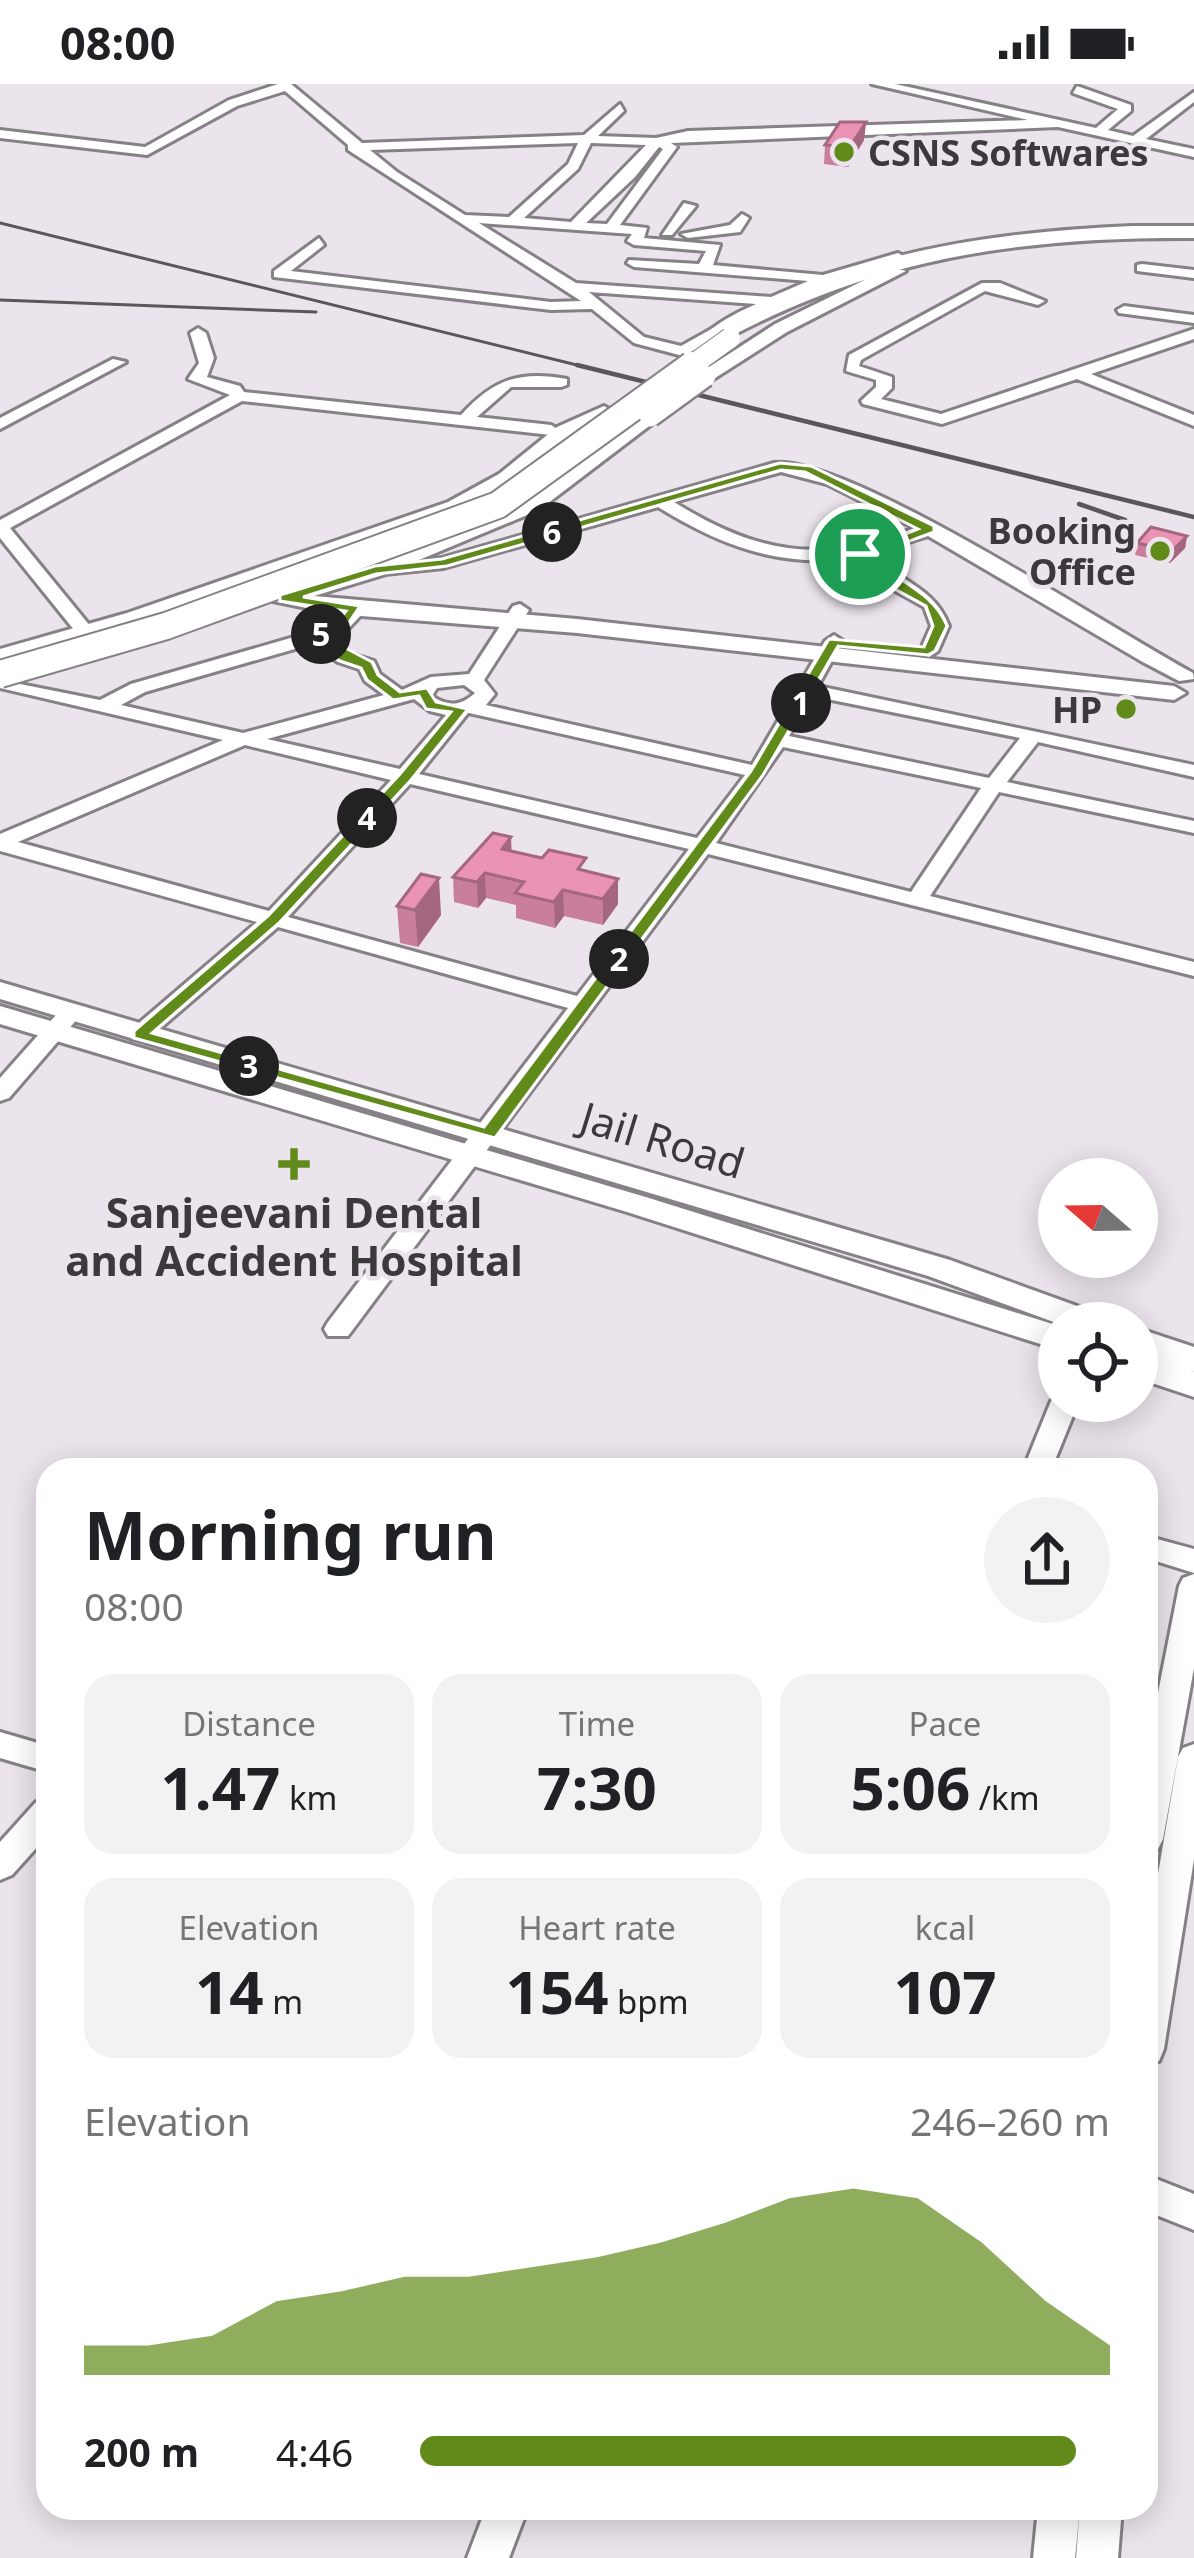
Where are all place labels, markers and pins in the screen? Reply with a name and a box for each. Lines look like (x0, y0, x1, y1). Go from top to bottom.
place label: CSNS Softwares (868, 128, 1149, 177)
marker: CSNS Softwares (831, 139, 857, 165)
pin: 6 (522, 502, 582, 562)
pin (809, 503, 911, 605)
place label: Booking Office (988, 506, 1136, 596)
marker: Booking Office (1147, 538, 1173, 564)
pin: 5 (291, 604, 351, 664)
pin: 1 (771, 673, 831, 733)
place label: HP (1052, 685, 1102, 734)
marker: HP (1113, 696, 1139, 722)
pin: 4 (337, 788, 397, 848)
pin: 2 (589, 929, 649, 989)
pin: 3 (219, 1036, 279, 1096)
marker: Sanjeevani Dental and Accident Hospital (278, 1148, 310, 1180)
place label: Sanjeevani Dental and Accident Hospital (65, 1183, 523, 1288)

